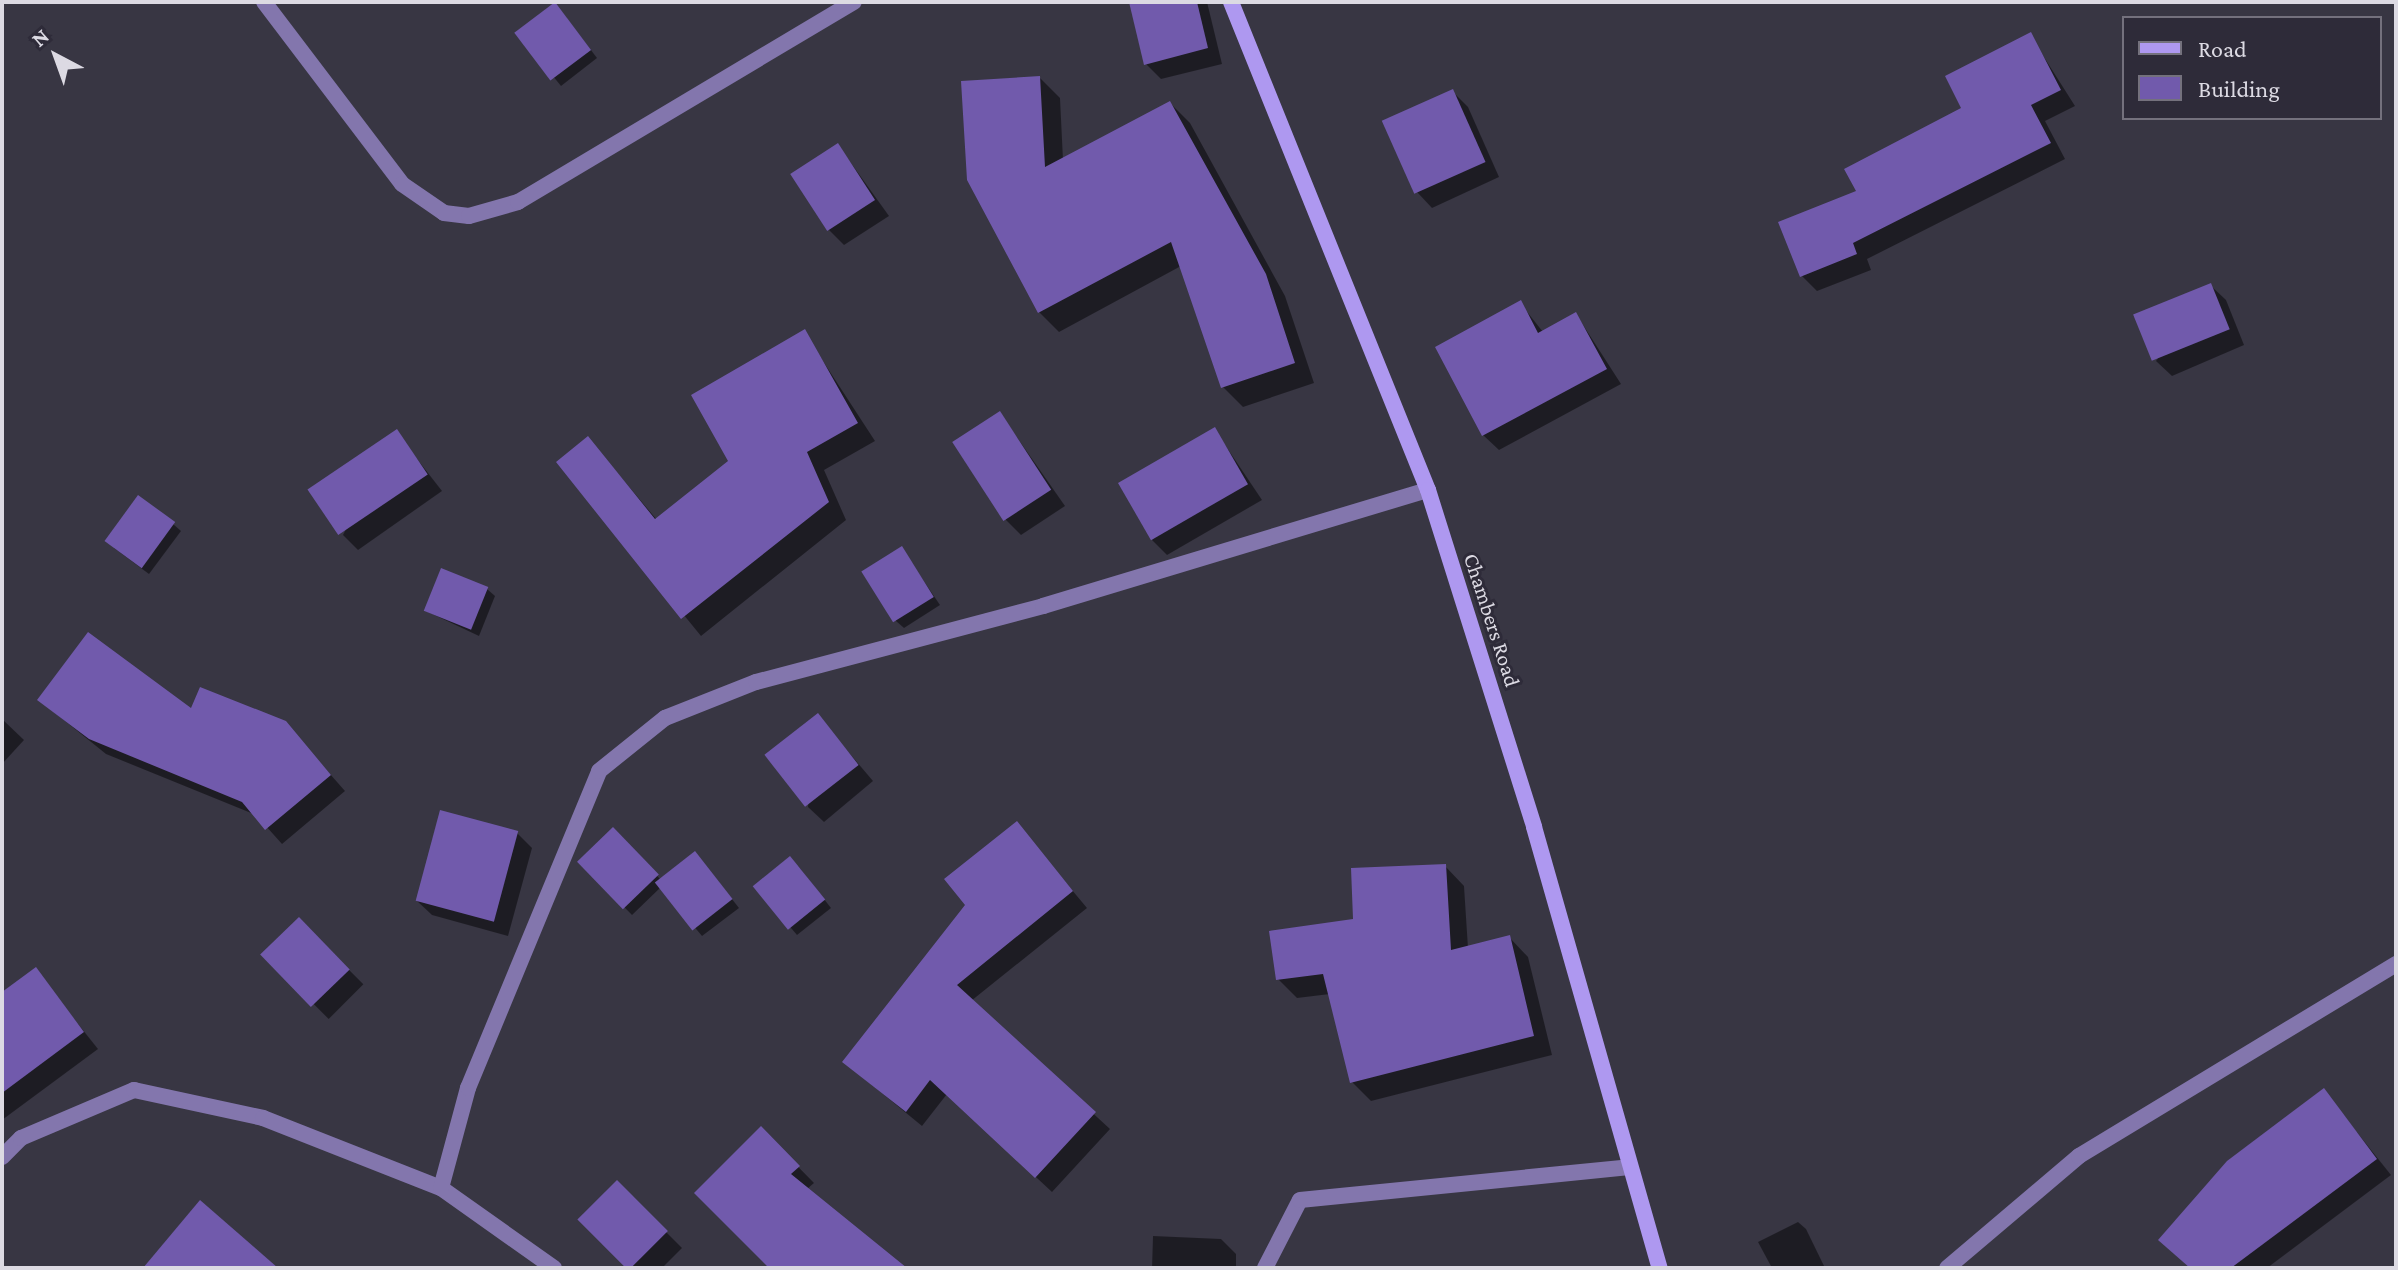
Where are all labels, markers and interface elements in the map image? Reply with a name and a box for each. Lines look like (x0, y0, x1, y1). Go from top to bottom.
north arrow (16, 16, 96, 96)
legend (2122, 16, 2382, 120)
text: N (26, 23, 54, 52)
text: Road (2198, 35, 2247, 62)
text: Building (2198, 75, 2280, 102)
street label: Chambers Road (1458, 550, 1526, 690)

